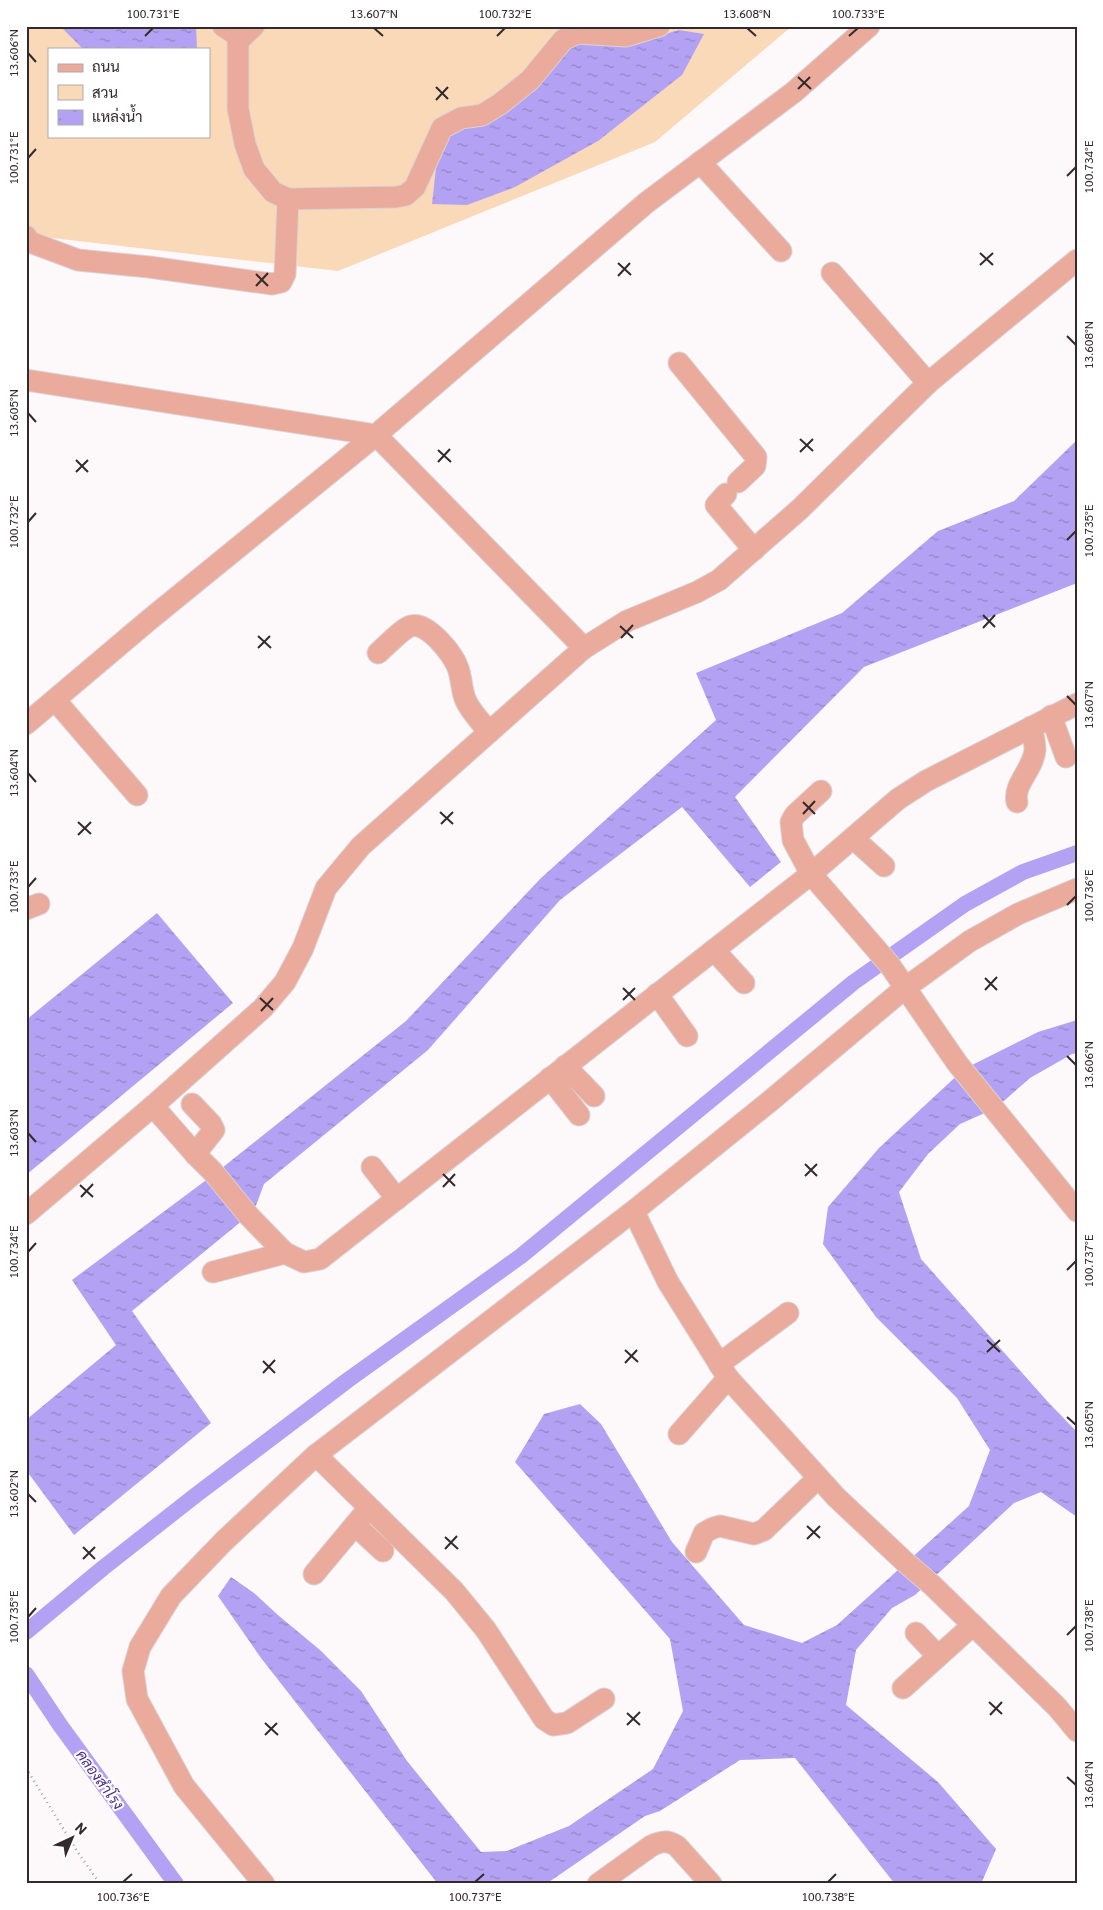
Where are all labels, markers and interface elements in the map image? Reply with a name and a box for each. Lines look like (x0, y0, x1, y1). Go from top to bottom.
text: 100.731°E (126, 5, 180, 21)
text: 13.607°N (350, 5, 398, 21)
text: 100.732°E (478, 5, 532, 21)
text: 13.608°N (723, 5, 771, 21)
text: 100.733°E (831, 5, 885, 21)
text: 13.606°N (5, 29, 21, 77)
legend (48, 48, 210, 138)
text: ถนน (92, 56, 120, 75)
text: สวน (92, 82, 118, 101)
text: แหล่งน้ำ (92, 104, 143, 125)
text: 100.731°E (5, 131, 21, 185)
text: 100.734°E (1080, 140, 1096, 194)
text: 13.608°N (1080, 321, 1096, 369)
text: 13.605°N (5, 389, 21, 437)
text: 100.732°E (5, 495, 21, 549)
text: 100.735°E (1080, 504, 1096, 558)
text: 13.607°N (1080, 681, 1096, 729)
text: 13.604°N (5, 749, 21, 797)
text: 100.733°E (5, 860, 21, 914)
text: 100.736°E (1080, 869, 1096, 923)
text: 13.606°N (1080, 1041, 1096, 1089)
text: 13.603°N (5, 1109, 21, 1157)
text: 100.734°E (5, 1225, 21, 1279)
text: 100.737°E (1080, 1234, 1096, 1288)
text: 13.605°N (1080, 1401, 1096, 1449)
text: 13.602°N (5, 1470, 21, 1518)
text: 100.735°E (5, 1590, 21, 1644)
text: 100.738°E (1080, 1599, 1096, 1653)
water label: คลองสำโรง (73, 1745, 129, 1813)
text: 13.604°N (1080, 1761, 1096, 1809)
north arrow (48, 1812, 98, 1862)
text: N (72, 1818, 92, 1838)
text: 100.736°E (96, 1888, 150, 1904)
text: 100.737°E (448, 1888, 502, 1904)
text: 100.738°E (801, 1888, 855, 1904)

